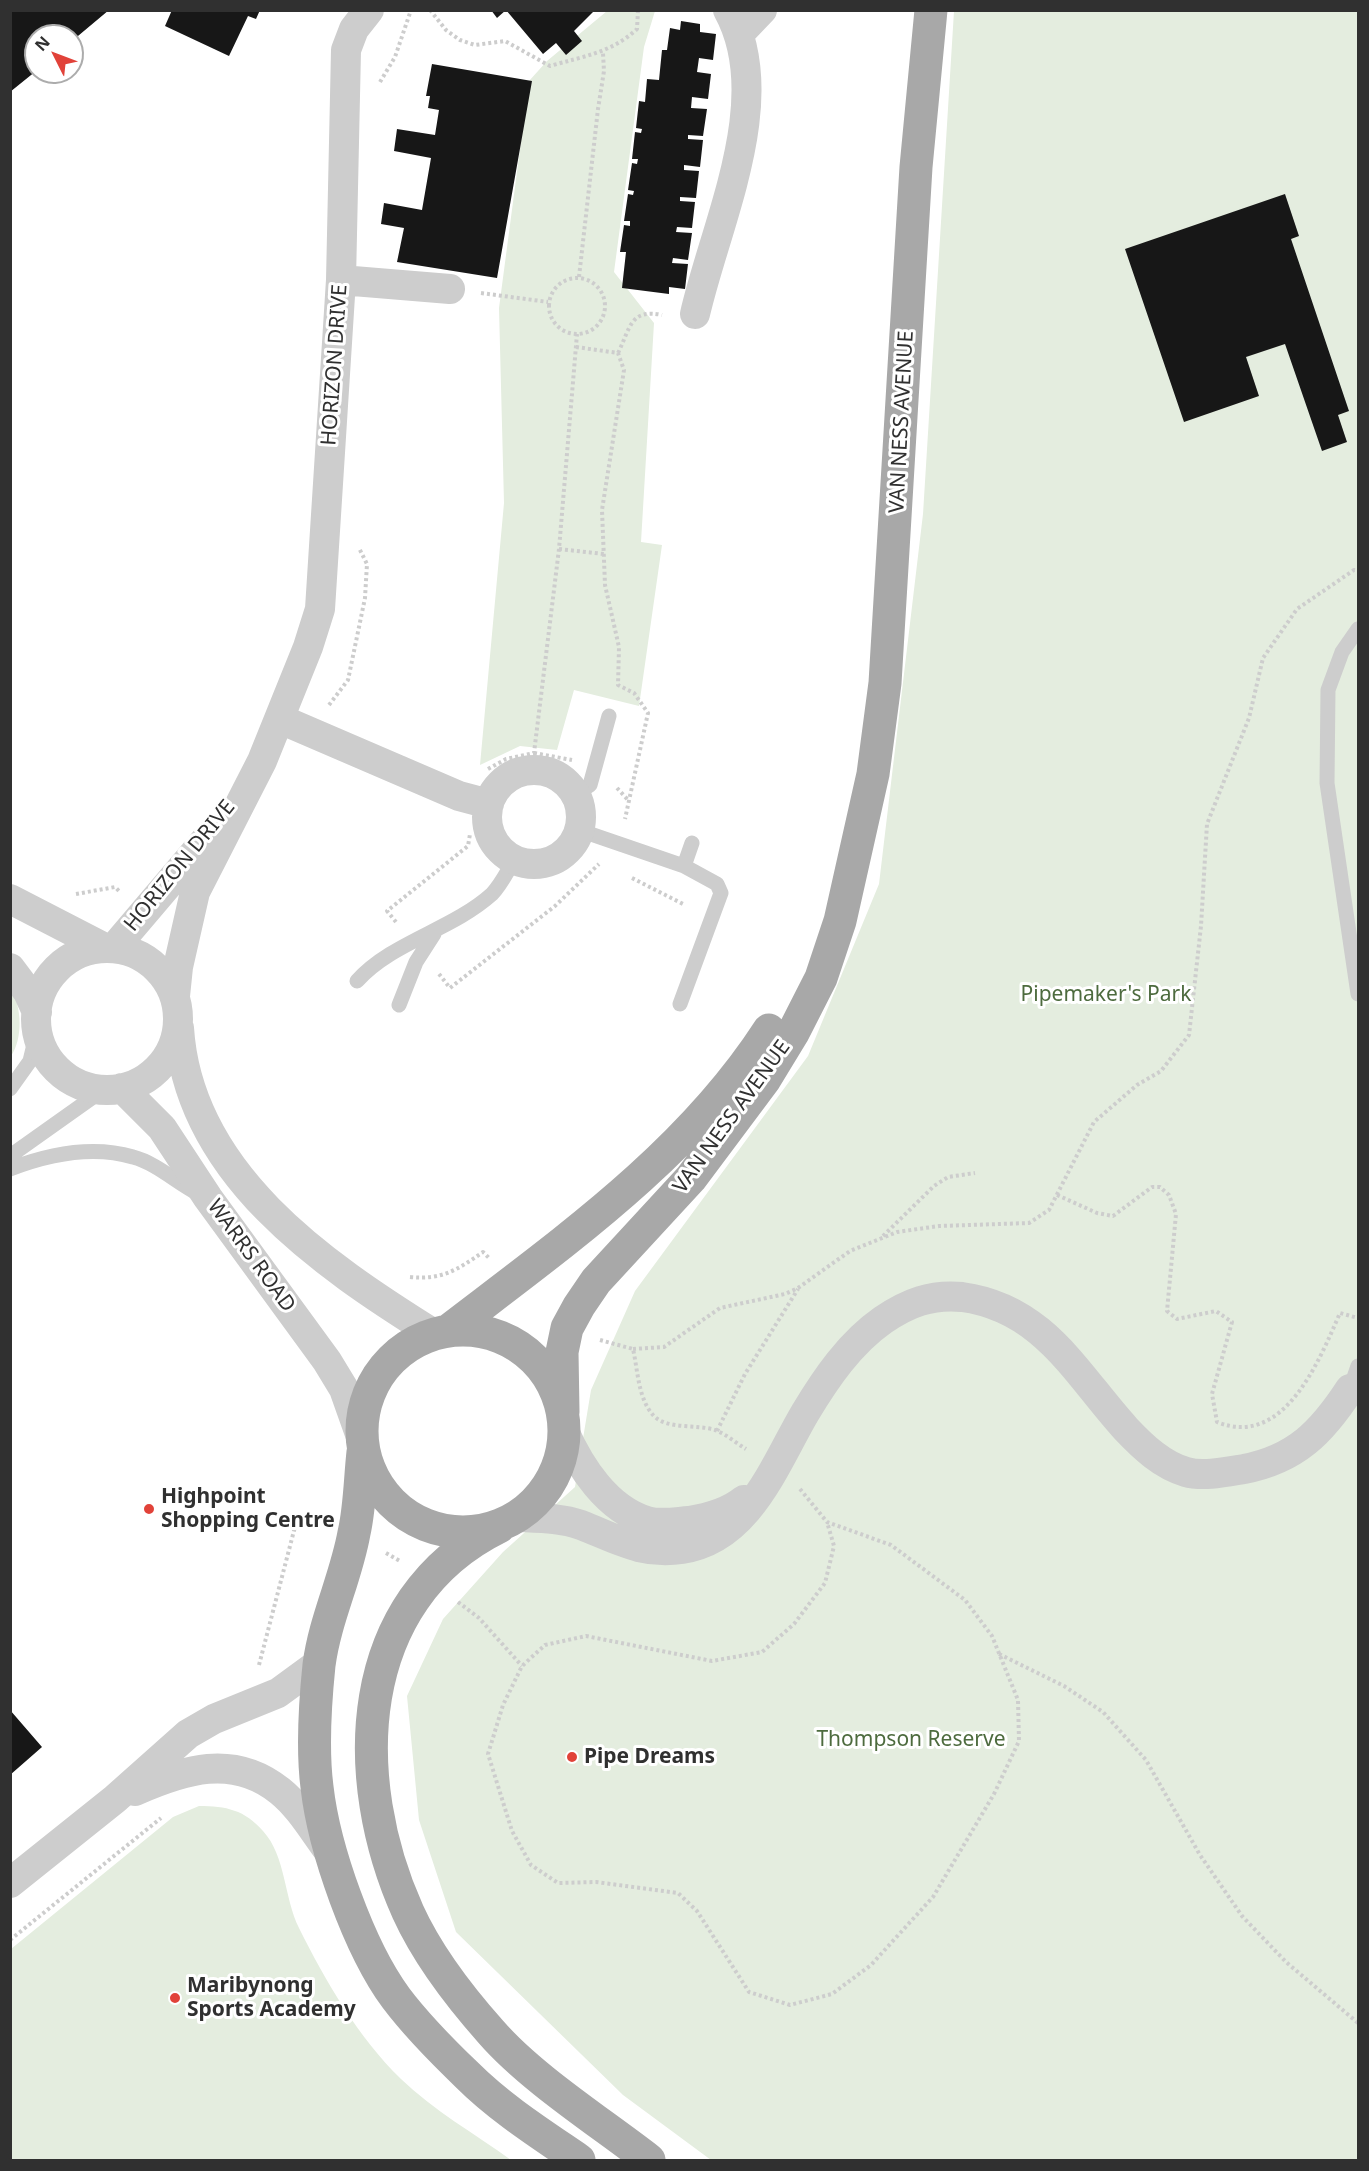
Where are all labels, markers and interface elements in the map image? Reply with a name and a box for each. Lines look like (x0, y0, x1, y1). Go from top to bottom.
north arrow (24, 24, 84, 84)
text: N (30, 31, 55, 55)
street label: HORIZON DRIVE (317, 284, 353, 446)
street label: VAN NESS AVENUE (885, 330, 919, 514)
street label: HORIZON DRIVE (119, 795, 241, 937)
park label: Pipemaker's Park (1021, 982, 1191, 1008)
street label: VAN NESS AVENUE (668, 1036, 796, 1198)
street label: WARRS ROAD (202, 1195, 300, 1317)
place label: Highpoint Shopping Centre (161, 1484, 335, 1534)
marker: Highpoint Shopping Centre (142, 1502, 156, 1516)
park label: Thompson Reserve (816, 1727, 1006, 1753)
place label: Pipe Dreams (584, 1744, 715, 1770)
marker: Pipe Dreams (565, 1750, 579, 1764)
place label: Maribynong Sports Academy (187, 1973, 356, 2023)
marker: Maribynong Sports Academy (168, 1991, 182, 2005)

